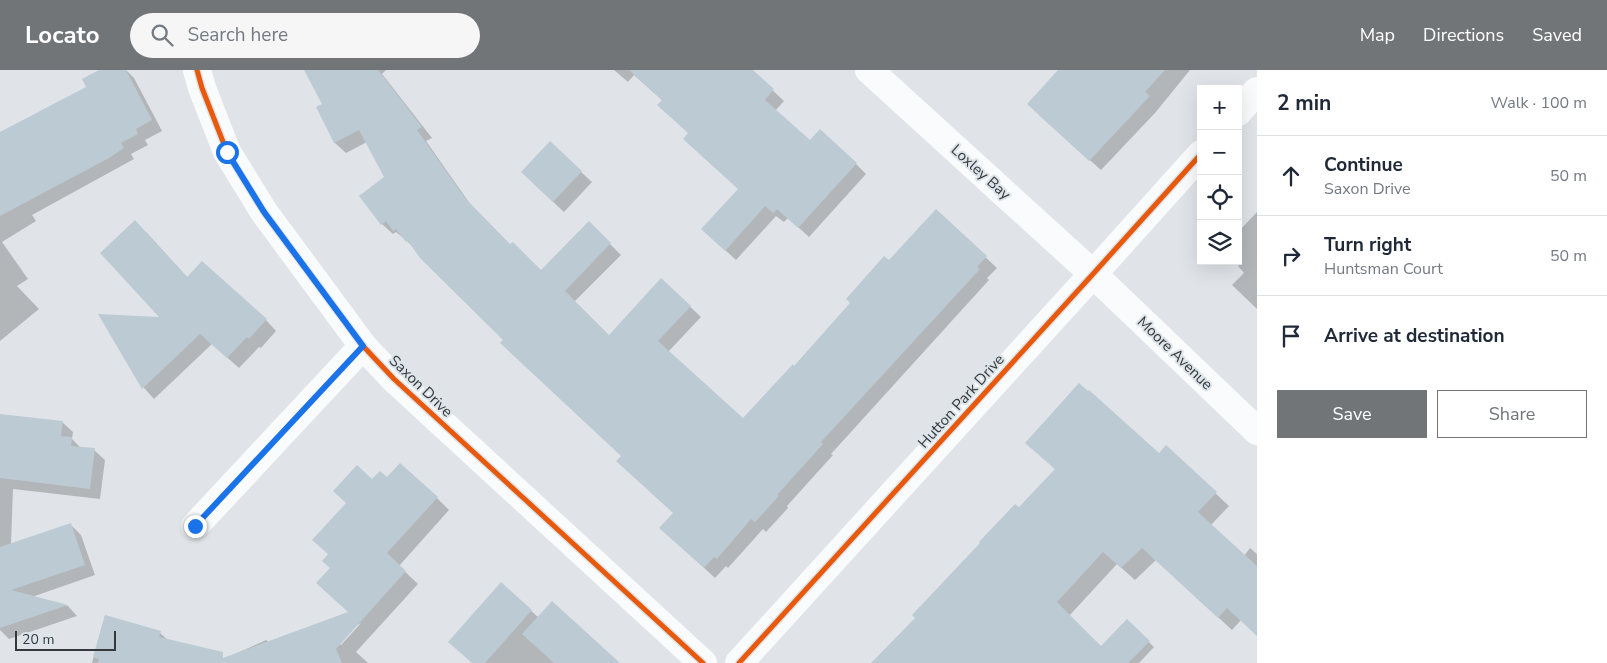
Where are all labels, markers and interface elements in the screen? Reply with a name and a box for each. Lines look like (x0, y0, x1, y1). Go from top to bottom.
search box (130, 13, 480, 58)
text: Locato (25, 19, 100, 51)
icon: search (148, 21, 176, 49)
text: Search here (188, 22, 288, 48)
text: Map (1360, 23, 1395, 47)
text: Directions (1423, 23, 1504, 47)
text: Saved (1532, 23, 1582, 47)
map controls (1197, 85, 1242, 265)
button: + (1197, 85, 1242, 130)
text: 2 min (1277, 89, 1331, 117)
text: Walk · 100 m (1491, 92, 1587, 114)
button: − (1197, 130, 1242, 175)
street label: Loxley Bay (947, 140, 1015, 204)
route start (216, 141, 239, 164)
text: Continue (1324, 152, 1403, 178)
icon: ahead (1277, 162, 1305, 190)
text: 50 m (1550, 165, 1587, 187)
button: locate (1197, 175, 1242, 220)
text: Saxon Drive (1324, 178, 1411, 200)
button: layers (1197, 220, 1242, 265)
text: Turn right (1324, 232, 1411, 258)
icon: right (1277, 242, 1305, 270)
text: 50 m (1550, 245, 1587, 267)
text: Huntsman Court (1324, 258, 1443, 280)
street label: Moore Avenue (1133, 312, 1217, 394)
icon: arrive (1277, 322, 1305, 350)
text: Arrive at destination (1324, 323, 1505, 349)
street label: Hutton Park Drive (913, 350, 1009, 452)
street label: Saxon Drive (385, 351, 457, 421)
button: Save (1277, 390, 1427, 438)
button: Share (1437, 390, 1587, 438)
route end (184, 515, 207, 538)
scale bar (15, 628, 116, 651)
text: 20 m (22, 630, 54, 649)

